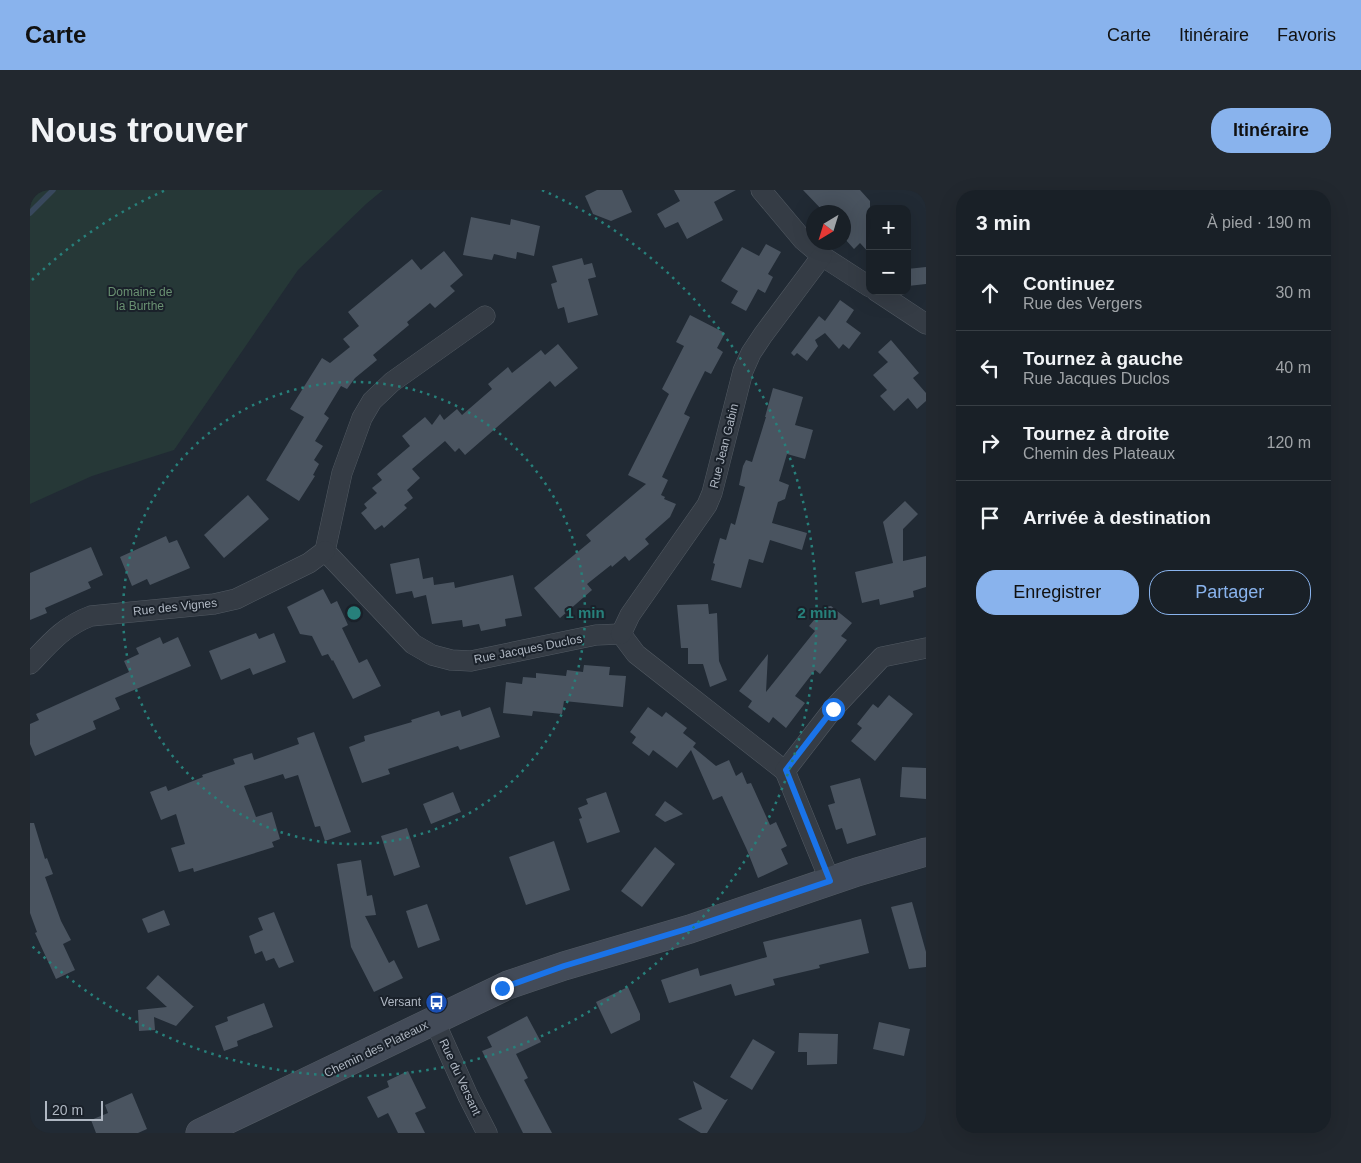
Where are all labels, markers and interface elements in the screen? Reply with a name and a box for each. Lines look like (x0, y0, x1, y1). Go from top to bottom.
text: Carte (25, 21, 86, 48)
text: Carte (1107, 25, 1151, 45)
text: Itinéraire (1179, 25, 1249, 45)
text: Favoris (1277, 25, 1336, 45)
button: Itinéraire (1211, 108, 1331, 153)
text: Nous trouver (30, 110, 248, 149)
north arrow (806, 205, 851, 250)
map controls (866, 205, 911, 295)
button: + (866, 205, 911, 250)
text: 3 min (976, 211, 1031, 234)
text: À pied · 190 m (1207, 214, 1311, 231)
button: − (866, 250, 911, 295)
text: Continuez (1023, 273, 1115, 294)
icon: ahead (976, 279, 1004, 307)
text: 30 m (1275, 284, 1311, 301)
park label: Domaine de la Burthe (108, 285, 173, 313)
text: Rue des Vergers (1023, 295, 1142, 312)
text: Tournez à gauche (1023, 348, 1183, 369)
icon: left (976, 354, 1004, 382)
text: 40 m (1275, 359, 1311, 376)
text: Rue Jacques Duclos (1023, 370, 1170, 387)
street label: Rue Jean Gabin (707, 402, 741, 490)
text: Tournez à droite (1023, 423, 1169, 444)
icon: right (976, 429, 1004, 457)
text: 120 m (1267, 434, 1311, 451)
text: Chemin des Plateaux (1023, 445, 1175, 462)
icon: arrive (976, 504, 1004, 532)
text: Arrivée à destination (1023, 507, 1211, 528)
button: Enregistrer (976, 570, 1139, 615)
button: Partager (1149, 570, 1311, 615)
street label: Rue des Vignes (132, 596, 218, 618)
centre of rings (345, 604, 363, 622)
text: 1 min (565, 604, 605, 621)
text: 2 min (797, 604, 837, 621)
street label: Rue Jacques Duclos (473, 632, 583, 666)
route start (822, 698, 845, 721)
route end (491, 977, 514, 1000)
bus stop icon: Versant (425, 990, 449, 1014)
place label: Versant (380, 995, 422, 1009)
street label: Chemin des Plateaux (322, 1018, 430, 1080)
street label: Rue du Versant (436, 1037, 484, 1118)
scale bar (45, 1098, 102, 1121)
text: 20 m (52, 1102, 83, 1118)

